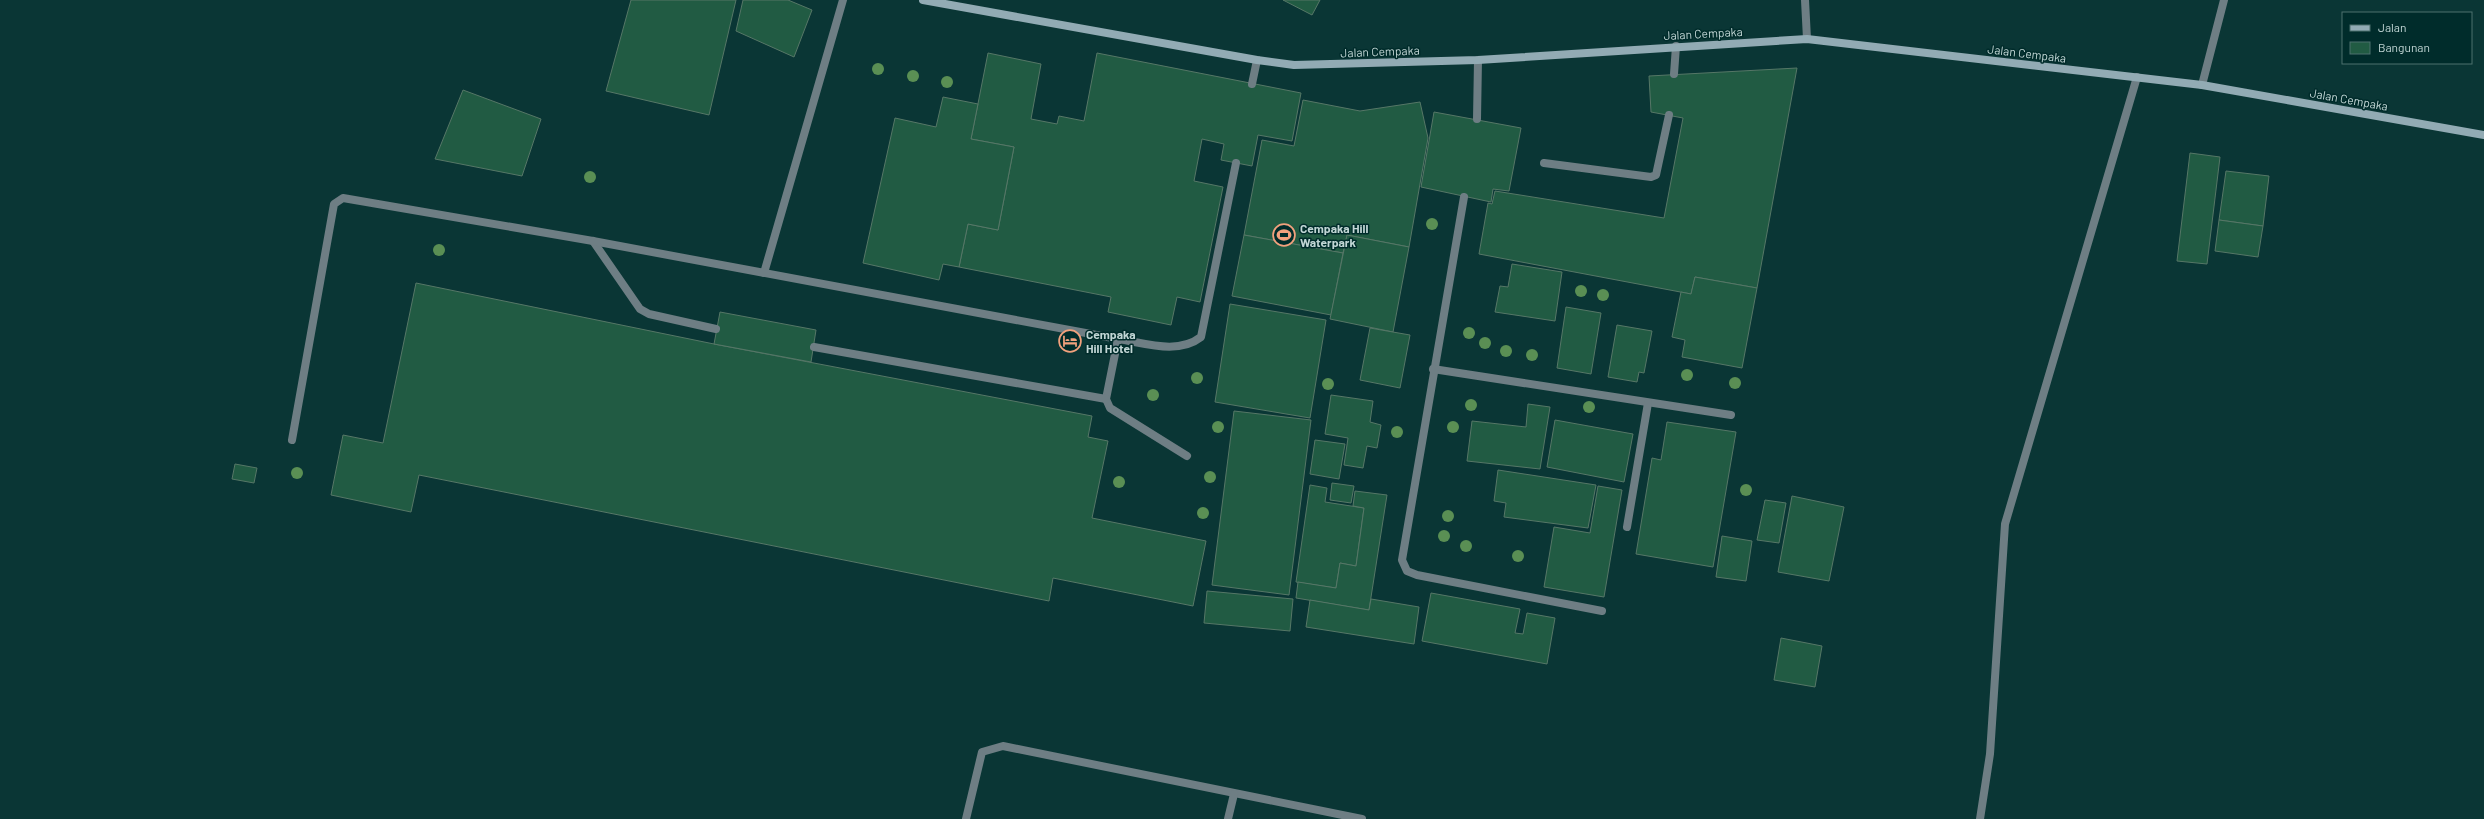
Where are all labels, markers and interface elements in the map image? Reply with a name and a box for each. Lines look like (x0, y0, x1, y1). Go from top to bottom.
legend (2342, 12, 2472, 64)
text: Jalan (2378, 20, 2406, 34)
street label: Jalan Cempaka (1663, 24, 1743, 42)
text: Bangunan (2378, 40, 2430, 54)
street label: Jalan Cempaka (1987, 41, 2067, 65)
street label: Jalan Cempaka (1340, 43, 1420, 59)
street label: Jalan Cempaka (2309, 85, 2389, 113)
place label: Cempaka Hill Waterpark (1300, 221, 1368, 249)
sports icon: Cempaka Hill Waterpark (1271, 222, 1297, 248)
place label: Cempaka Hill Hotel (1086, 327, 1135, 355)
hotel icon: Cempaka Hill Hotel (1057, 328, 1083, 354)

